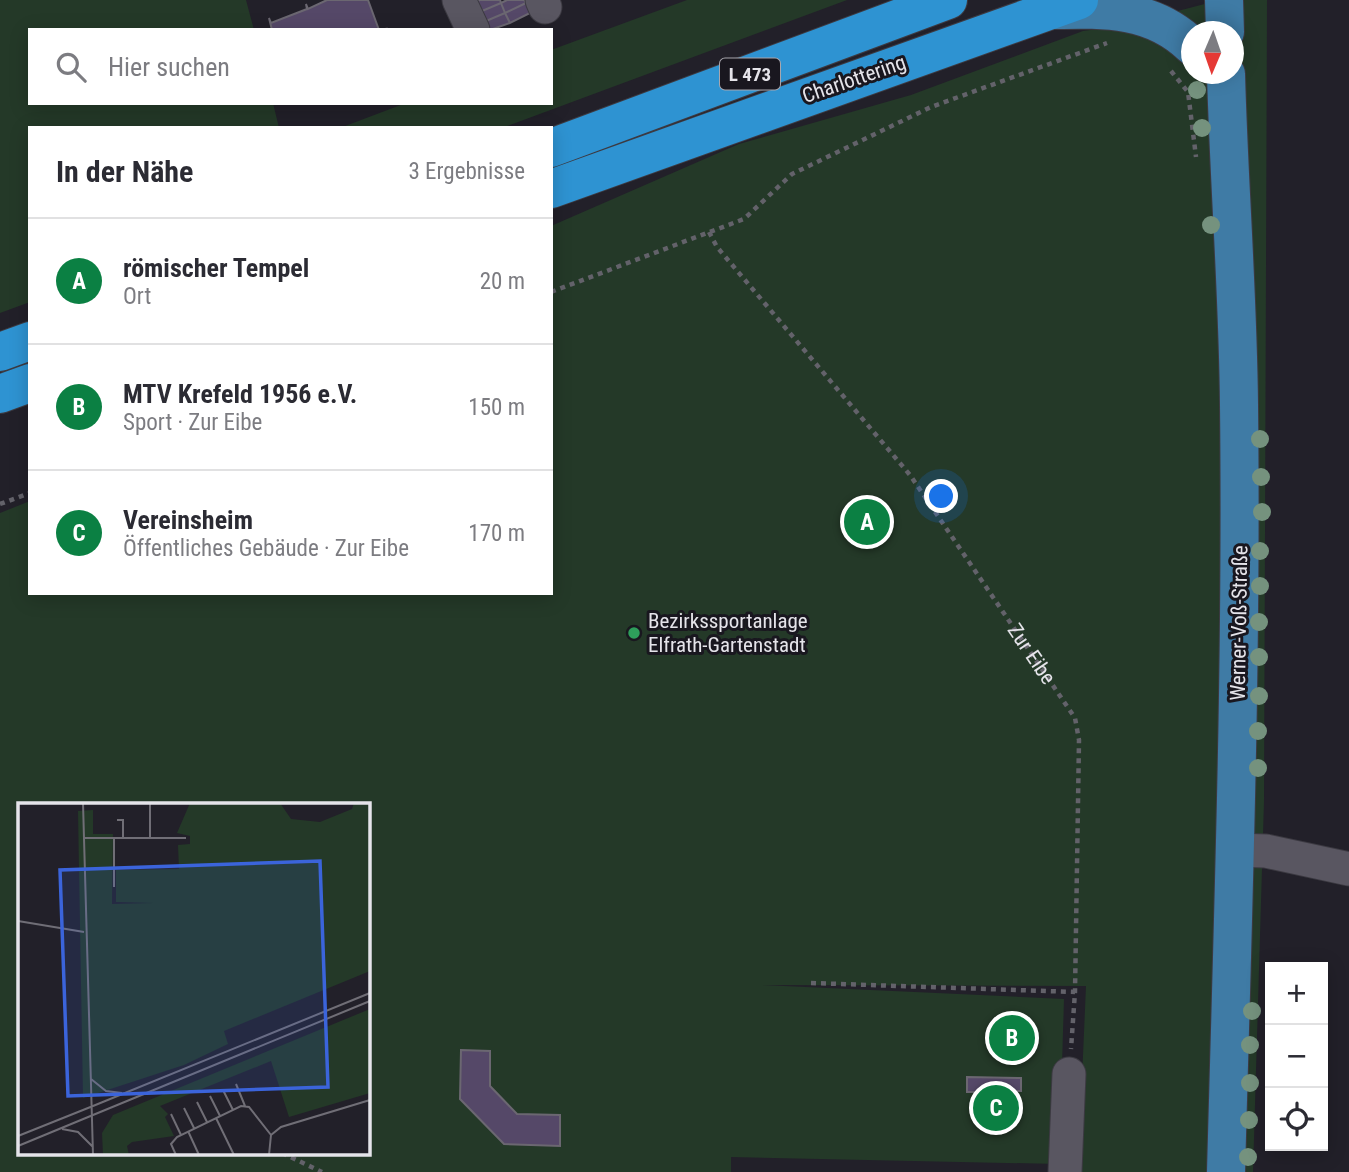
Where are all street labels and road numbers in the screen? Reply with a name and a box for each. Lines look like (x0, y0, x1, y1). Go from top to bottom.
street label: Charlottering (799, 50, 909, 108)
road number: L 473 (720, 58, 780, 90)
street label: Werner-Voß-Straße (1226, 545, 1252, 701)
street label: Zur Eibe (1003, 619, 1061, 689)

